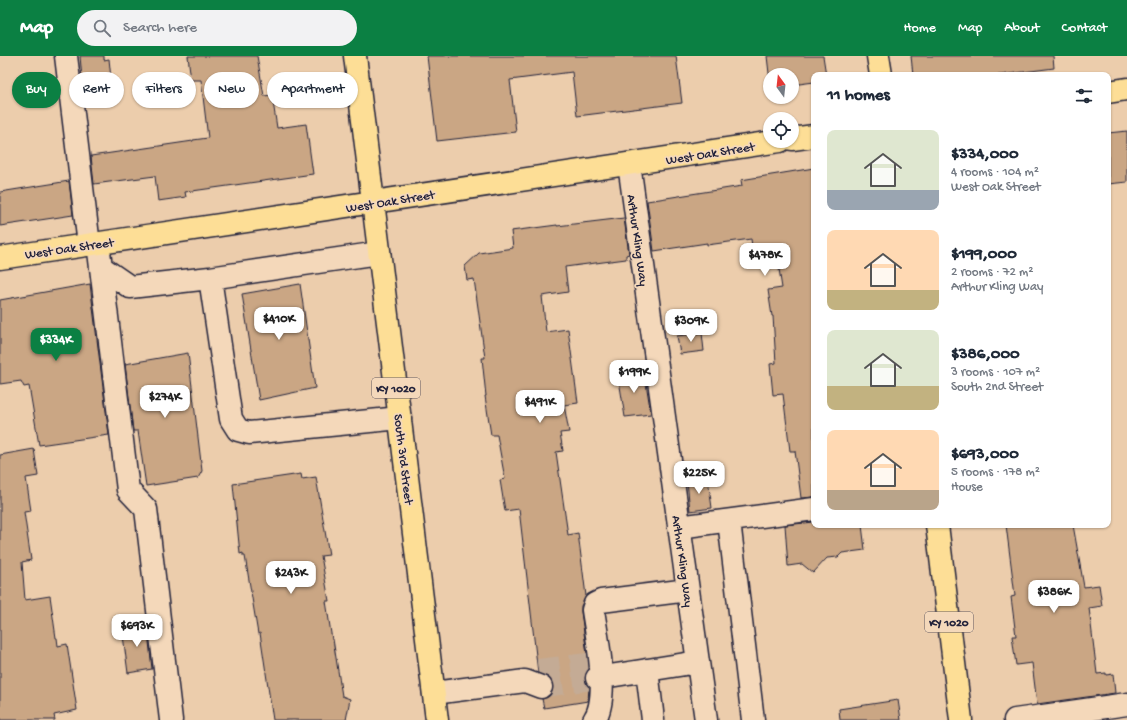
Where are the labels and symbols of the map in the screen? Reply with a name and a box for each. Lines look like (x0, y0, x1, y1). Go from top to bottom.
north arrow (763, 68, 799, 104)
street label: West Oak Street (665, 140, 757, 169)
street label: West Oak Street (345, 188, 437, 217)
street label: Arthur Kling Way (623, 194, 650, 288)
street label: West Oak Street (24, 236, 116, 263)
pin: $478K (737, 243, 793, 277)
pin: $410K (251, 307, 307, 341)
pin: $309K (663, 309, 719, 343)
pin: $334K (28, 328, 84, 362)
pin: $199K (606, 360, 662, 394)
road number: KY 1020 (372, 378, 420, 398)
pin: $274K (137, 385, 193, 419)
pin: $491K (512, 390, 568, 424)
street label: South 3rd Street (390, 413, 416, 507)
pin: $225K (671, 461, 727, 495)
street label: Arthur Kling Way (668, 515, 695, 609)
pin: $243K (263, 561, 319, 595)
pin: $386K (1026, 580, 1082, 614)
road number: KY 1020 (925, 612, 973, 632)
pin: $693K (109, 614, 165, 648)

